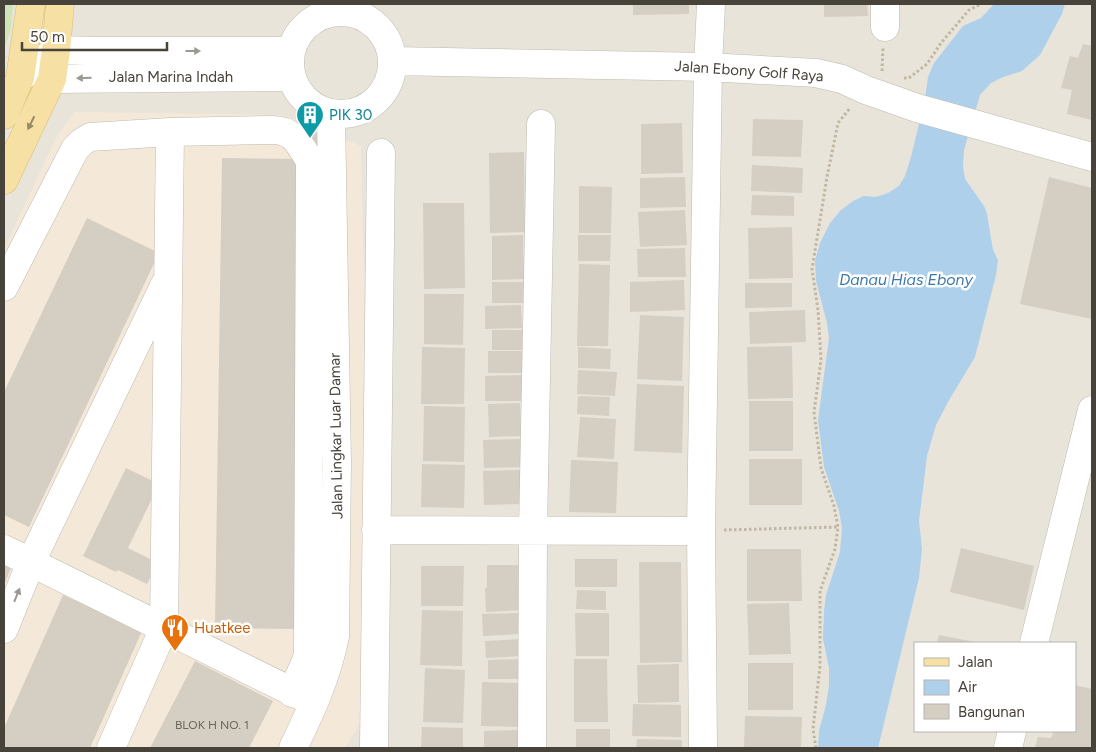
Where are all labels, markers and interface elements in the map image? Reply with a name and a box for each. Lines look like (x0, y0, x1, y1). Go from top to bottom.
scale bar (22, 20, 168, 52)
text: 50 m (30, 28, 65, 46)
one-way arrow (185, 47, 201, 55)
street label: Jalan Ebony Golf Raya (674, 57, 824, 85)
street label: Jalan Marina Indah (109, 68, 233, 86)
one-way arrow (76, 74, 92, 82)
building icon: PIK 30 (295, 100, 325, 139)
place label: PIK 30 (329, 106, 372, 124)
one-way arrow (27, 115, 35, 130)
water label: Danau Hias Ebony (839, 270, 973, 289)
street label: Jalan Lingkar Luar Damar (326, 353, 346, 519)
one-way arrow (14, 588, 21, 603)
restaurant icon: Huatkee (160, 613, 190, 652)
place label: Huatkee (194, 619, 250, 637)
legend (914, 642, 1076, 732)
text: Jalan (958, 653, 993, 671)
text: Air (958, 678, 977, 696)
text: Bangunan (958, 703, 1025, 721)
house number: BLOK H NO. 1 (175, 718, 249, 732)

